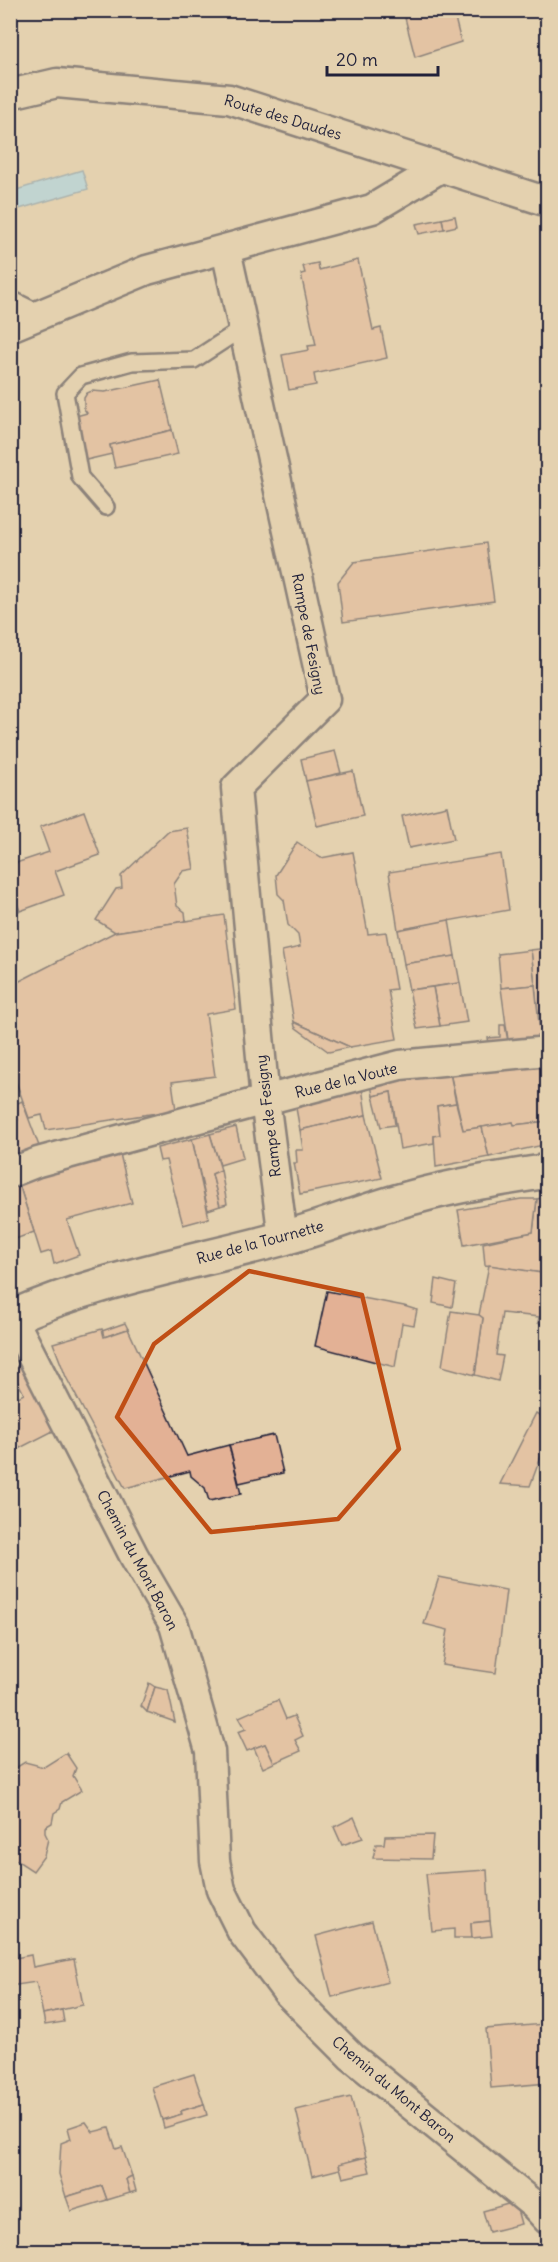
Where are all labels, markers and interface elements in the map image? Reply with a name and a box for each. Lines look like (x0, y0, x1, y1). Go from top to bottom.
scale bar (327, 39, 438, 77)
text: 20 m (336, 48, 378, 71)
street label: Route des Daudes (222, 90, 344, 144)
street label: Rampe de Fesigny (288, 572, 330, 696)
street label: Rampe de Fesigny (251, 1054, 285, 1178)
street label: Rue de la Voute (293, 1058, 399, 1102)
street label: Rue de la Tournette (194, 1216, 326, 1268)
street label: Chemin du Mont Baron (93, 1487, 183, 1633)
street label: Chemin du Mont Baron (328, 2032, 460, 2147)

